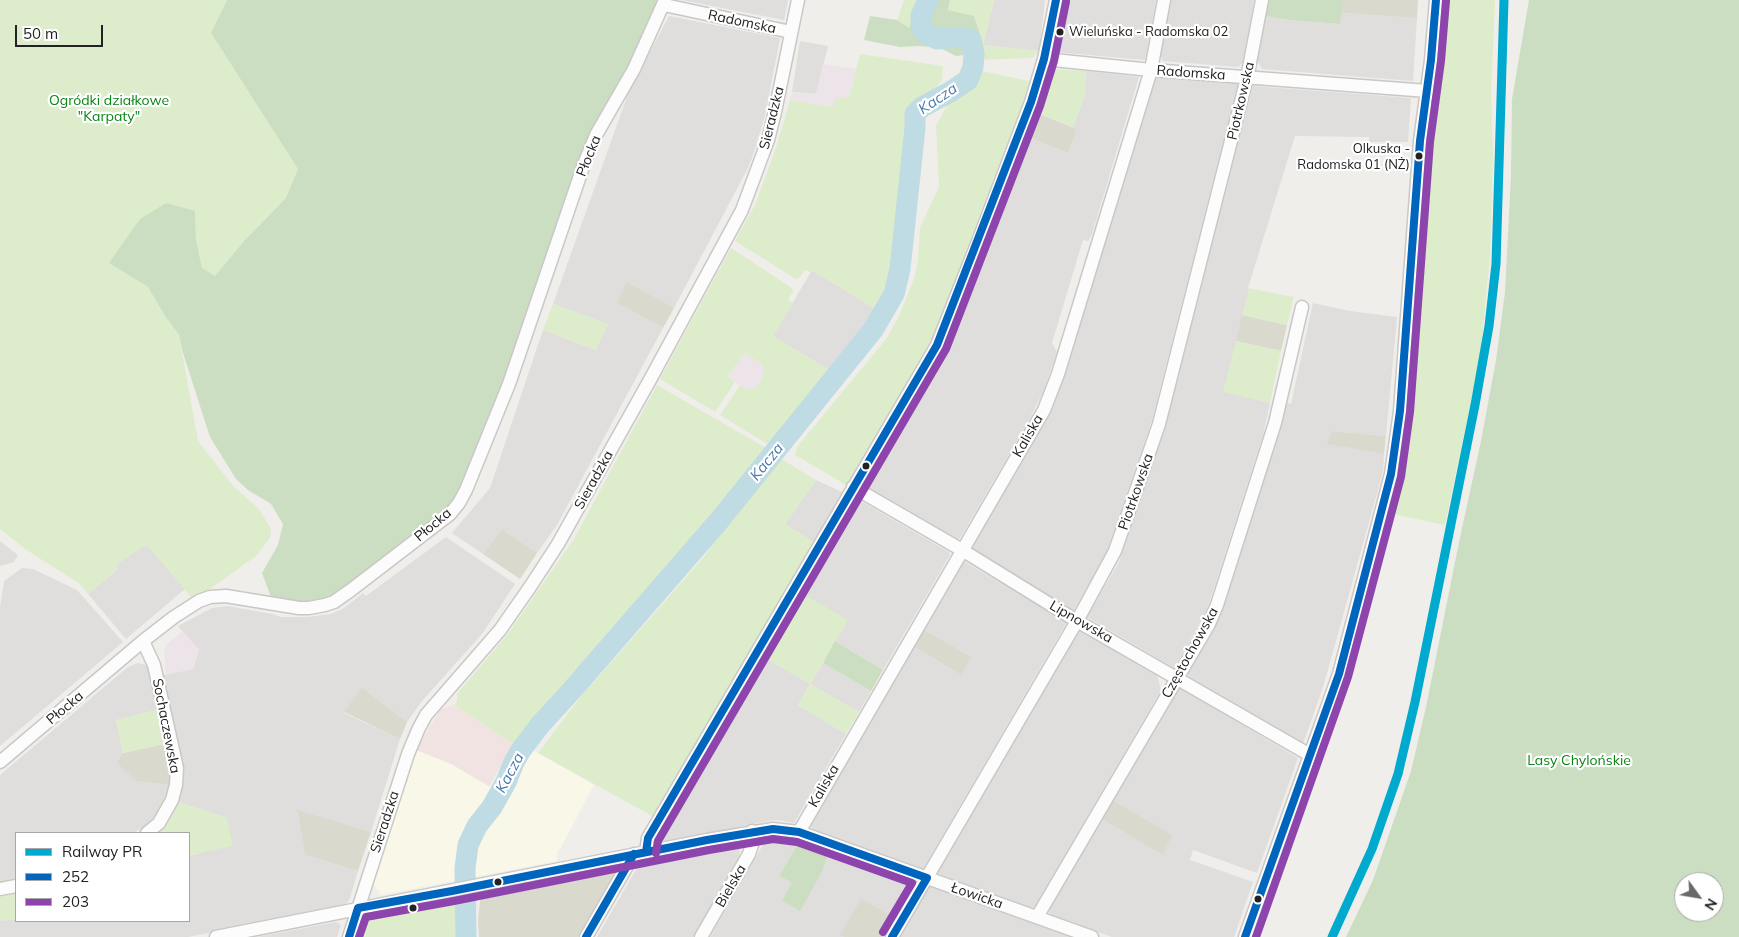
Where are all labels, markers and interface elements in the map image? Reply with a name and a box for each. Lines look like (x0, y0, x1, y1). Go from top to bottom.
street label: Radomska (706, 7, 778, 37)
scale bar (18, 15, 105, 47)
text: 50 m (23, 24, 58, 43)
place label: Wieluńska - Radomska 02 (1069, 24, 1228, 40)
marker: Wieluńska - Radomska 02 (1055, 27, 1065, 37)
street label: Piotrkowska (1224, 60, 1258, 142)
street label: Radomska (1156, 62, 1226, 84)
water label: Kacza (915, 80, 961, 118)
street label: Sieradzka (756, 85, 788, 151)
park label: Ogródki działkowe "Karpaty" (49, 93, 169, 125)
street label: Płocka (573, 133, 605, 179)
place label: Olkuska - Radomska 01 (NŻ) (1297, 141, 1410, 172)
marker: Olkuska - Radomska 01 (NŻ) (1414, 151, 1424, 161)
street label: Kaliska (1009, 412, 1047, 460)
water label: Kacza (747, 440, 787, 484)
street label: Sieradzka (571, 448, 617, 512)
street label: Piotrkowska (1115, 452, 1157, 532)
unlabelled marker (861, 461, 871, 471)
street label: Płocka (411, 505, 455, 545)
street label: Lipnowska (1047, 597, 1115, 647)
street label: Częstochowska (1158, 605, 1222, 701)
street label: Sochaczewska (149, 677, 183, 775)
street label: Płocka (43, 688, 87, 728)
water label: Kacza (492, 750, 528, 796)
park label: Lasy Chylońskie (1527, 753, 1631, 769)
street label: Kaliska (805, 762, 843, 810)
street label: Sieradzka (367, 789, 403, 855)
legend (15, 832, 190, 922)
text: Railway PR (62, 842, 142, 861)
street label: Bielska (712, 862, 750, 910)
text: 252 (62, 867, 89, 886)
north arrow (1674, 872, 1724, 922)
unlabelled marker (493, 877, 503, 887)
street label: Łowicka (949, 879, 1005, 913)
text: 203 (62, 892, 89, 911)
unlabelled marker (1253, 894, 1263, 904)
text: N (1700, 895, 1721, 914)
unlabelled marker (408, 903, 418, 913)

